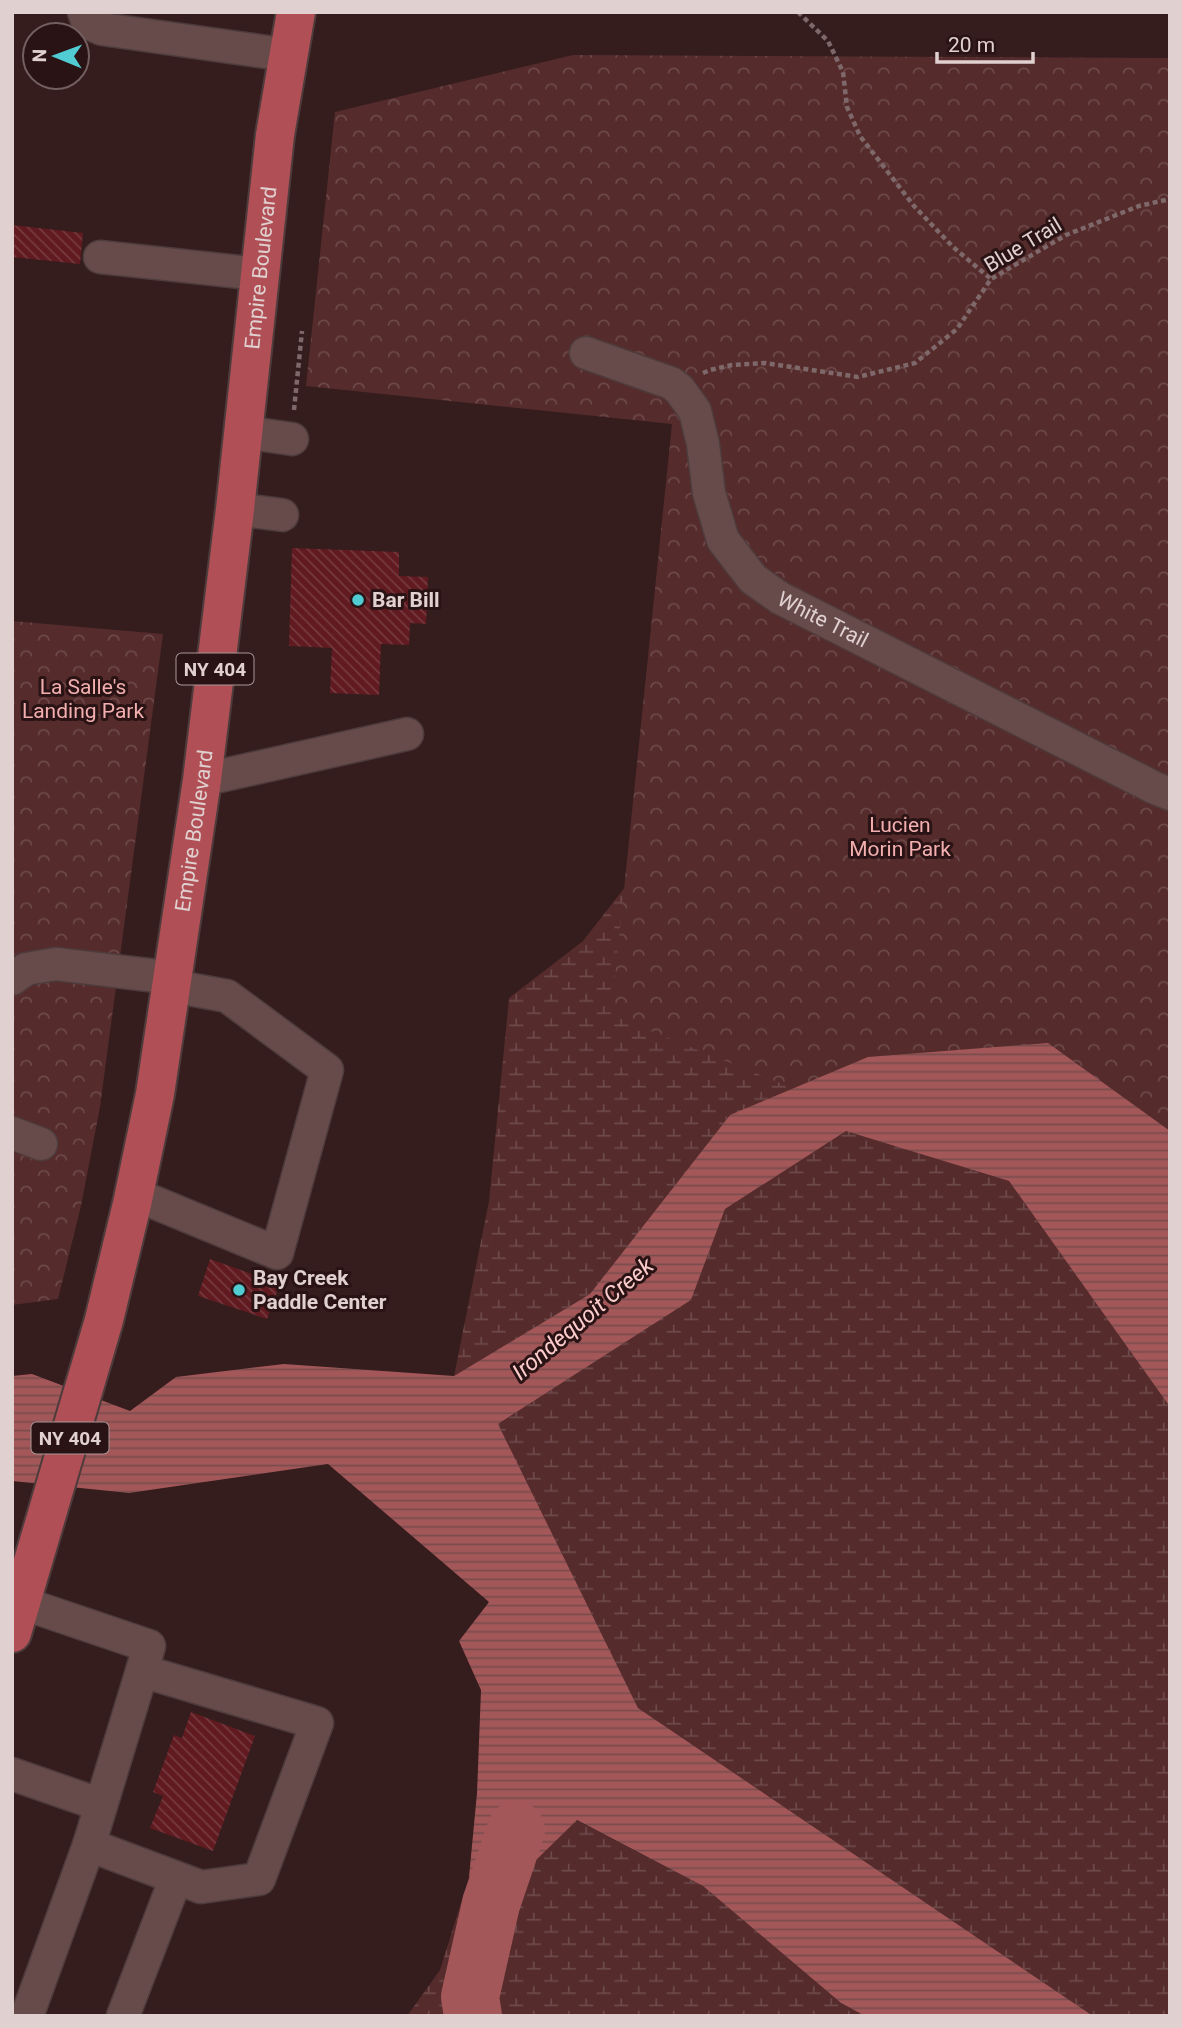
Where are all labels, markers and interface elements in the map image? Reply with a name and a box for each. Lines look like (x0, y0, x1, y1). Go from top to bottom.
north arrow (21, 21, 91, 91)
scale bar (937, 21, 1033, 65)
text: 20 m (948, 33, 995, 57)
text: N (28, 49, 51, 63)
street label: Empire Boulevard (240, 185, 281, 350)
street label: Blue Trail (980, 213, 1066, 277)
street label: White Trail (774, 587, 872, 653)
place label: Bar Bill (372, 588, 440, 612)
marker: Bar Bill (350, 592, 366, 608)
road number: NY 404 (176, 654, 254, 684)
park label: La Salle's Landing Park (22, 675, 144, 723)
street label: Empire Boulevard (170, 748, 218, 914)
park label: Lucien Morin Park (849, 813, 951, 861)
water label: Irondequoit Creek (507, 1252, 660, 1386)
place label: Bay Creek Paddle Center (253, 1266, 387, 1314)
marker: Bay Creek Paddle Center (231, 1282, 247, 1298)
road number: NY 404 (32, 1422, 108, 1454)

